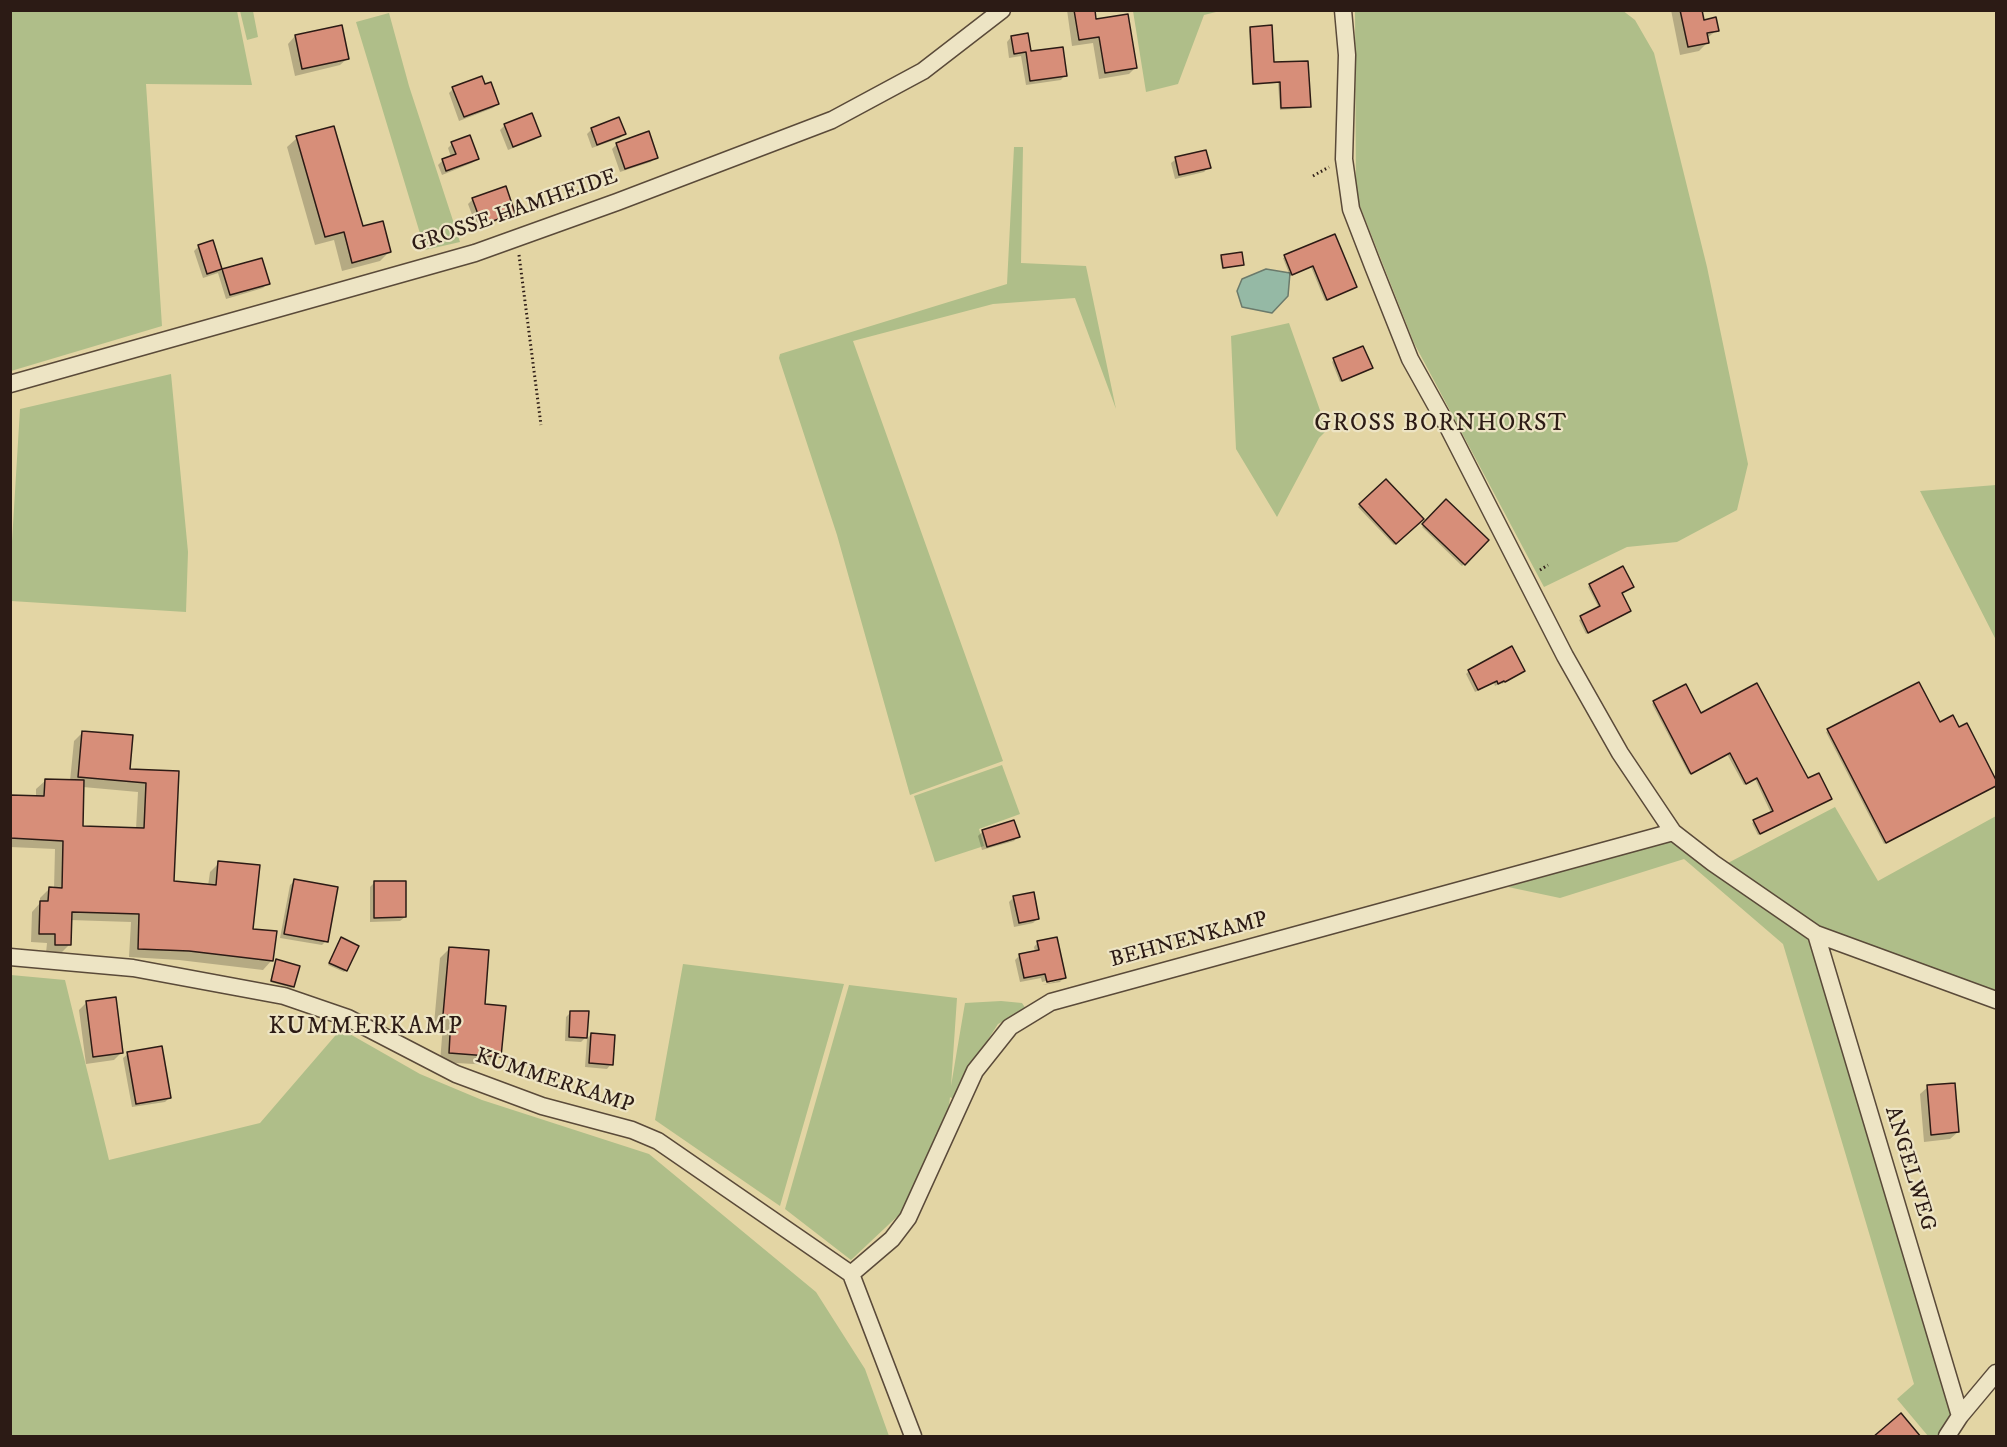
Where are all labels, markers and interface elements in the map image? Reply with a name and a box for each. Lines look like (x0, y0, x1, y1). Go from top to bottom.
street label: GROSSE HAMHEIDE (408, 164, 622, 260)
district label: GROSS BORNHORST (1314, 411, 1568, 439)
street label: BEHNENKAMP (1107, 907, 1271, 975)
district label: KUMMERKAMP (269, 1014, 463, 1042)
street label: KUMMERKAMP (471, 1044, 637, 1120)
street label: ANGELWEG (1878, 1104, 1940, 1234)

